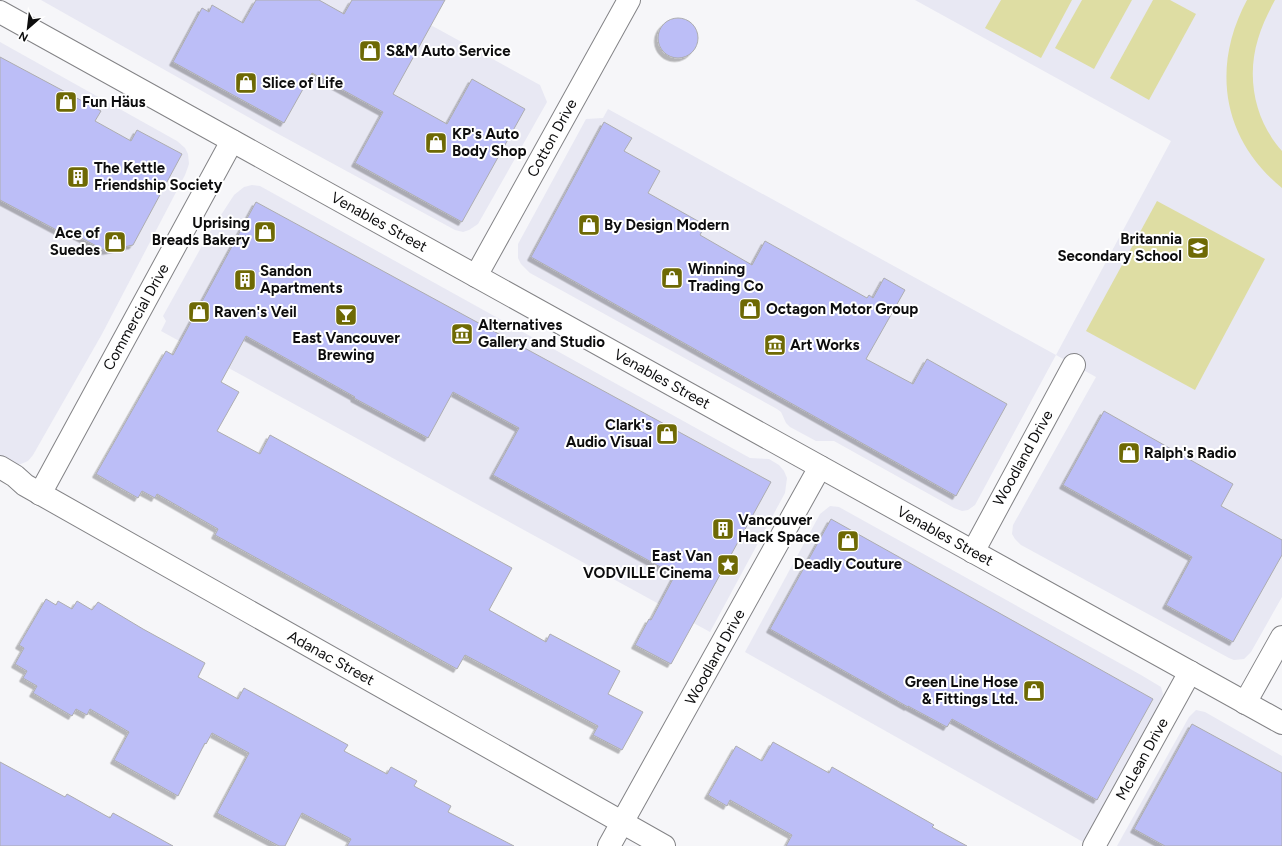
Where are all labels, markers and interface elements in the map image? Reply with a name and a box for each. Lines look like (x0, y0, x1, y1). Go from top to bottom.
north arrow (8, 8, 48, 48)
text: N (17, 29, 30, 44)
shop icon: S&M Auto Service (357, 38, 383, 64)
place label: S&M Auto Service (386, 42, 511, 60)
shop icon: Slice of Life (233, 70, 259, 96)
place label: Slice of Life (262, 74, 344, 92)
shop icon: Fun Häus (53, 89, 79, 115)
place label: Fun Häus (82, 93, 145, 111)
street label: Cotton Drive (523, 96, 581, 180)
place label: KP's Auto Body Shop (452, 125, 526, 160)
shop icon: KP's Auto Body Shop (423, 130, 449, 156)
place label: The Kettle Friendship Society (94, 159, 223, 194)
building icon: The Kettle Friendship Society (65, 164, 91, 190)
street label: Venables Street (328, 188, 430, 256)
shop icon: By Design Modern (576, 212, 602, 238)
place label: Uprising Breads Bakery (152, 214, 250, 249)
place label: By Design Modern (604, 216, 729, 234)
shop icon: Uprising Breads Bakery (252, 219, 278, 245)
place label: Ace of Suedes (50, 224, 100, 259)
shop icon: Ace of Suedes (102, 229, 128, 255)
place label: Britannia Secondary School (1057, 230, 1182, 265)
school or university icon: Britannia Secondary School (1185, 235, 1211, 261)
street label: Commercial Drive (99, 260, 173, 374)
place label: Winning Trading Co (688, 260, 764, 295)
place label: Sandon Apartments (260, 262, 342, 297)
shop icon: Winning Trading Co (659, 265, 685, 291)
building icon: Sandon Apartments (232, 267, 258, 293)
shop icon: Octagon Motor Group (737, 296, 763, 322)
shop icon: Raven's Veil (186, 299, 212, 325)
place label: Octagon Motor Group (766, 300, 918, 318)
bar icon: East Vancouver Brewing (333, 302, 359, 328)
place label: Raven's Veil (214, 303, 297, 321)
place label: Alternatives Gallery and Studio (478, 316, 605, 351)
museum icon: Alternatives Gallery and Studio (449, 321, 475, 347)
place label: East Vancouver Brewing (292, 329, 400, 364)
museum icon: Art Works (762, 332, 788, 358)
place label: Art Works (790, 336, 860, 354)
street label: Venables Street (611, 345, 713, 413)
street label: Woodland Drive (989, 407, 1057, 509)
place label: Clark's Audio Visual (566, 416, 652, 451)
shop icon: Clark's Audio Visual (654, 421, 680, 447)
shop icon: Ralph's Radio (1116, 440, 1142, 466)
place label: Ralph's Radio (1144, 444, 1237, 462)
street label: Venables Street (894, 502, 996, 570)
place label: Vancouver Hack Space (738, 511, 820, 546)
building icon: Vancouver Hack Space (710, 516, 736, 542)
shop icon: Deadly Couture (835, 528, 861, 554)
place label: East Van VODVILLE Cinema (583, 547, 712, 582)
place icon: East Van VODVILLE Cinema (715, 552, 741, 578)
place label: Deadly Couture (794, 555, 903, 573)
street label: Woodland Drive (681, 606, 749, 708)
street label: Adanac Street (285, 627, 378, 689)
place label: Green Line Hose & Fittings Ltd. (905, 673, 1019, 708)
shop icon: Green Line Hose & Fittings Ltd. (1021, 678, 1047, 704)
street label: McLean Drive (1112, 715, 1172, 803)

